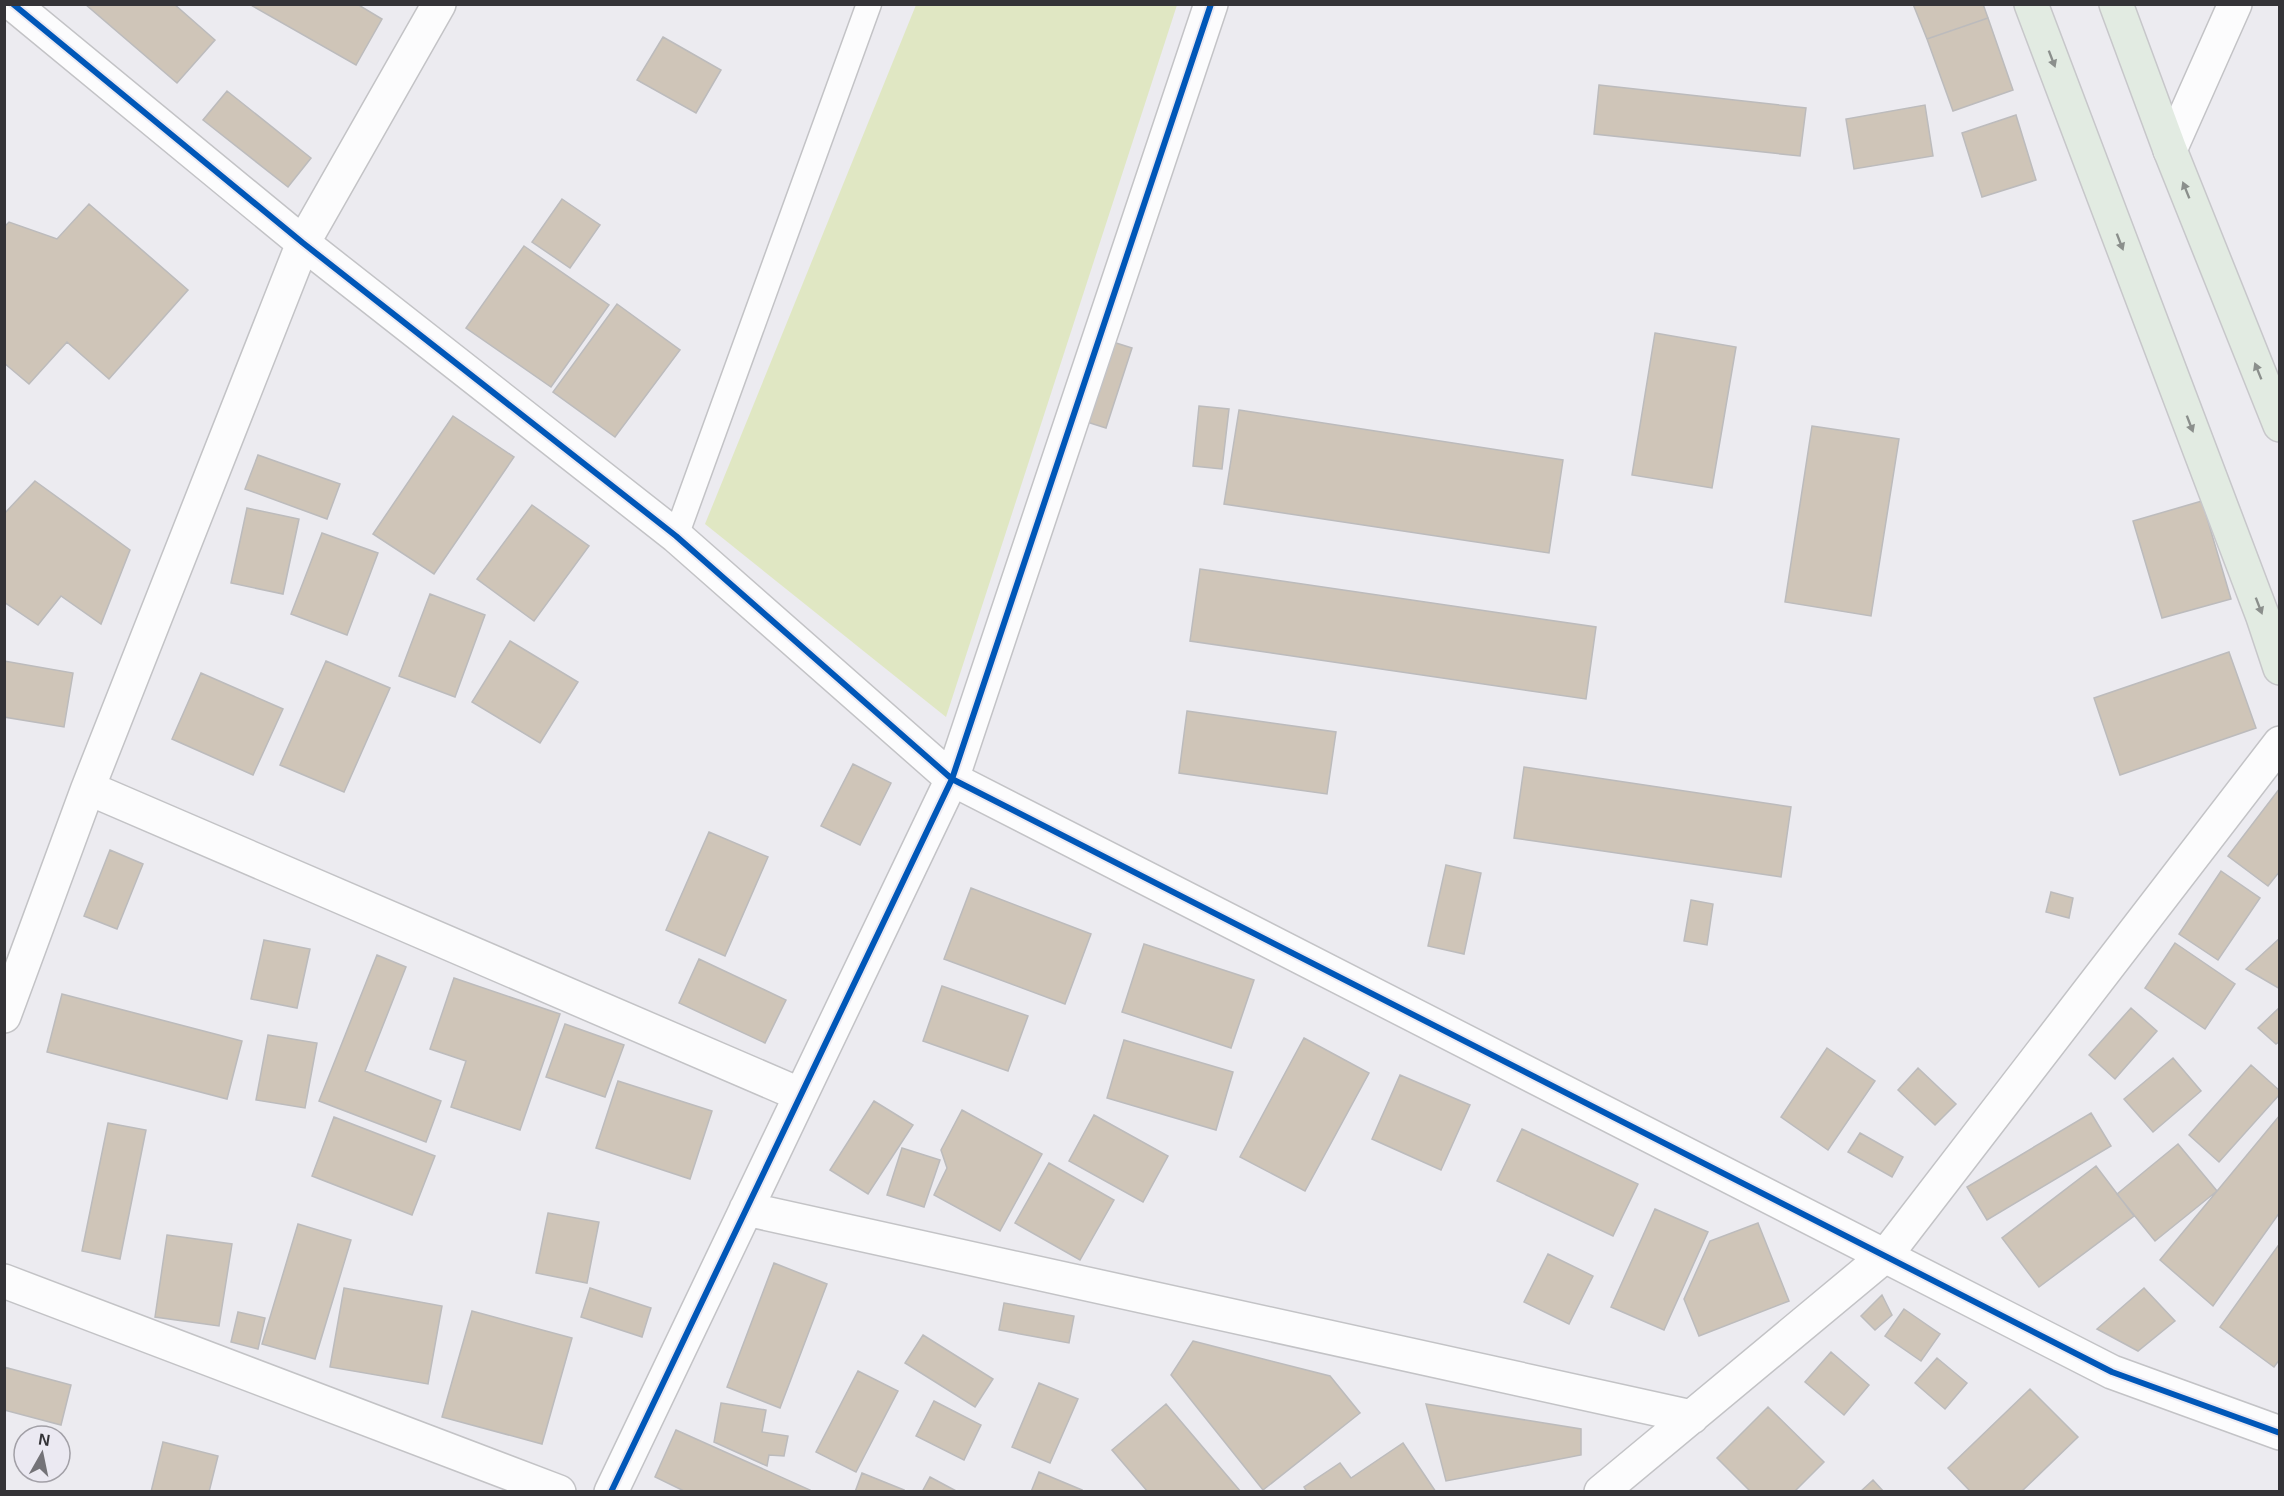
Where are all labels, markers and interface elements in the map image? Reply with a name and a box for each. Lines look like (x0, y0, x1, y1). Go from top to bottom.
one-way arrow (2047, 50, 2057, 68)
one-way arrow (2181, 180, 2191, 198)
one-way arrow (2116, 233, 2125, 251)
one-way arrow (2253, 362, 2262, 380)
one-way arrow (2185, 415, 2195, 433)
one-way arrow (2255, 597, 2265, 615)
north arrow (12, 1424, 72, 1484)
text: N (37, 1430, 51, 1449)

